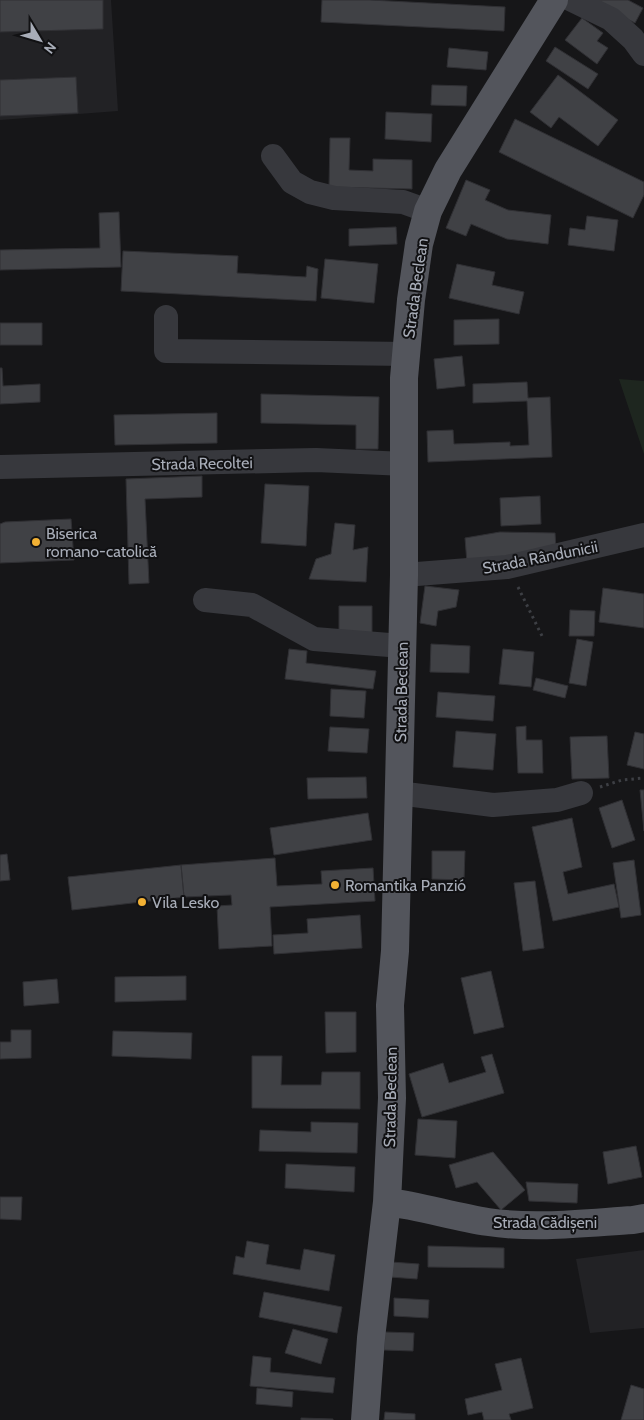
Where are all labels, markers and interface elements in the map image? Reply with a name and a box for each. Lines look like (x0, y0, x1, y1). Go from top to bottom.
north arrow (15, 15, 65, 65)
text: N (40, 39, 60, 57)
street label: Strada Beclean (399, 237, 432, 339)
street label: Strada Recoltei (151, 453, 253, 474)
place label: Biserica romano-catolică (46, 524, 157, 561)
marker: Biserica romano-catolică (30, 536, 42, 548)
street label: Strada Rândunicii (481, 537, 599, 578)
street label: Strada Beclean (391, 641, 412, 743)
place label: Romantika Panzió (345, 876, 466, 895)
marker: Romantika Panzió (329, 879, 341, 891)
place label: Vila Lesko (152, 893, 219, 912)
marker: Vila Lesko (136, 896, 148, 908)
street label: Strada Beclean (380, 1046, 401, 1148)
street label: Strada Cădișeni (493, 1213, 597, 1233)

